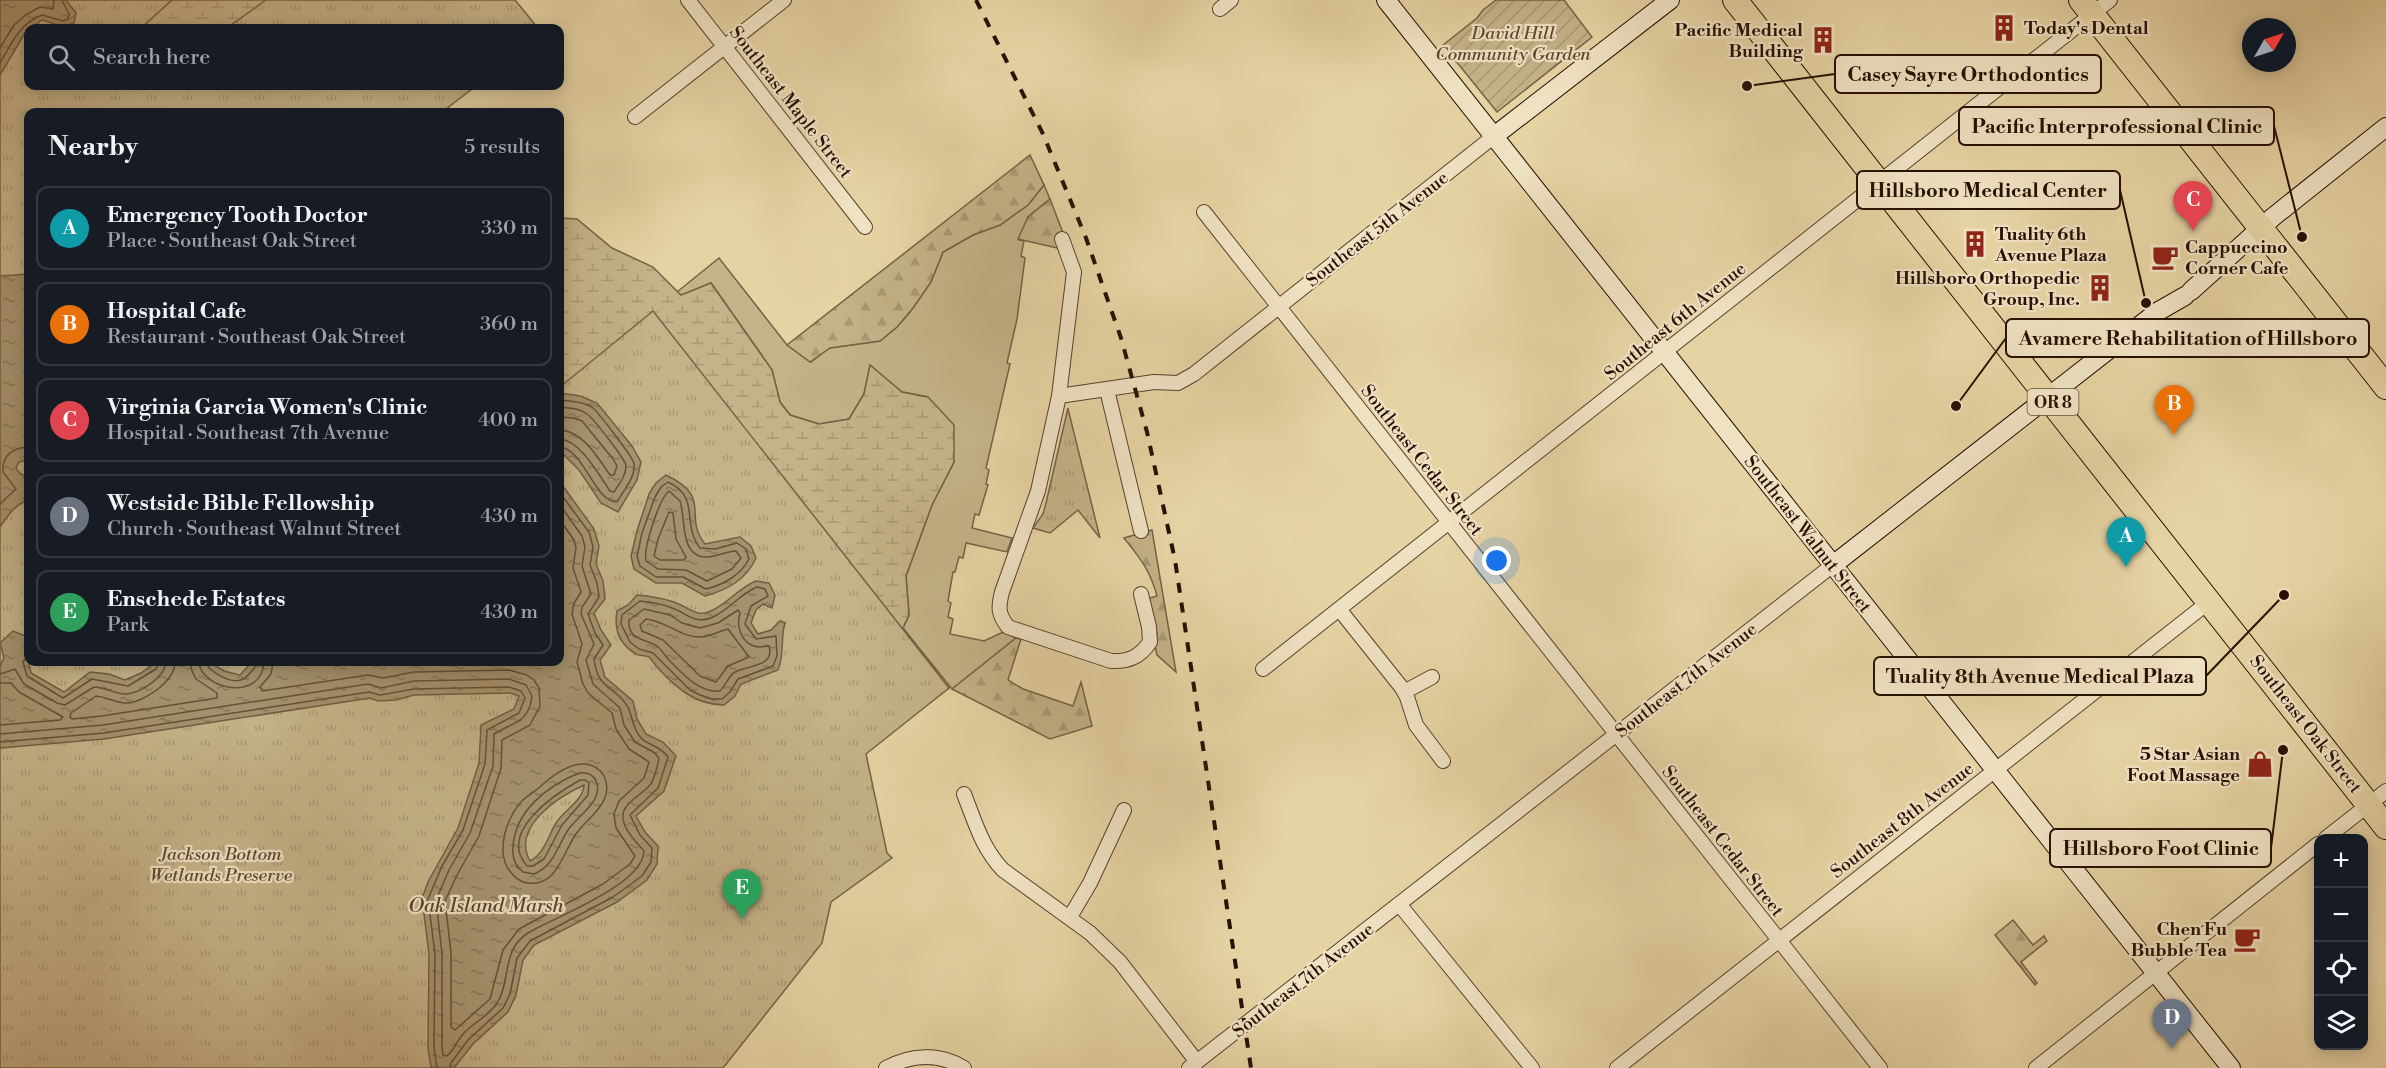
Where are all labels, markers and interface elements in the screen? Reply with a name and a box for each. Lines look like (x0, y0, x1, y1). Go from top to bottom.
building icon: Today's Dental (1989, 13, 2019, 43)
place label: Today's Dental (2024, 17, 2149, 40)
north arrow (2242, 18, 2296, 72)
place label: Pacific Medical Building (1675, 19, 1804, 63)
street label: Southeast Maple Street (724, 22, 858, 183)
park label: David Hill Community Garden (1435, 22, 1592, 66)
search box (24, 24, 564, 90)
building icon: Pacific Medical Building (1808, 25, 1838, 55)
icon: search (45, 41, 78, 74)
text: Search here (93, 44, 210, 71)
callout: Casey Sayre Orthodontics (1835, 55, 2101, 93)
text: Casey Sayre Orthodontics (1847, 63, 2089, 88)
callout: Pacific Interprofessional Clinic (1959, 107, 2274, 145)
text: Pacific Interprofessional Clinic (1972, 115, 2262, 140)
text: Nearby (48, 131, 138, 163)
text: 5 results (464, 135, 540, 160)
street label: Southeast 5th Avenue (1301, 167, 1453, 292)
callout: Hillsboro Medical Center (1857, 171, 2120, 209)
text: Hillsboro Medical Center (1869, 179, 2107, 204)
pin: C (2174, 182, 2212, 231)
text: Emergency Tooth Doctor (107, 202, 368, 229)
text: A (62, 216, 77, 241)
text: 330 m (481, 216, 538, 241)
place label: Tuality 6th Avenue Plaza (1994, 223, 2107, 267)
text: Place · Southeast Oak Street (107, 229, 357, 254)
building icon: Tuality 6th Avenue Plaza (1960, 229, 1990, 259)
place label: Cappuccino Corner Cafe (2185, 236, 2289, 280)
cafe icon: Cappuccino Corner Cafe (2150, 242, 2180, 272)
street label: Southeast 6th Avenue (1600, 257, 1751, 386)
place label: Hillsboro Orthopedic Group, Inc. (1895, 267, 2080, 311)
building icon: Hillsboro Orthopedic Group, Inc. (2085, 273, 2115, 303)
text: Hospital Cafe (107, 298, 246, 325)
text: B (62, 312, 77, 337)
text: 360 m (480, 312, 538, 337)
callout: Avamere Rehabilitation of Hillsboro (2006, 319, 2369, 357)
text: Restaurant · Southeast Oak Street (107, 325, 406, 350)
text: Avamere Rehabilitation of Hillsboro (2017, 327, 2358, 352)
street label: Southeast Cedar Street (1355, 380, 1488, 541)
pin: B (2154, 386, 2194, 435)
road number: OR 8 (2028, 389, 2078, 415)
text: Virginia Garcia Women's Clinic (107, 394, 427, 421)
text: C (62, 408, 77, 433)
text: 400 m (478, 408, 538, 433)
text: Hospital · Southeast 7th Avenue (107, 421, 389, 446)
street label: Southeast Walnut Street (1739, 451, 1877, 618)
text: Westside Bible Fellowship (107, 490, 375, 517)
text: D (62, 504, 77, 529)
text: 430 m (480, 504, 538, 529)
text: Church · Southeast Walnut Street (107, 517, 401, 542)
pin: A (2106, 518, 2146, 567)
your location (1482, 546, 1511, 575)
text: Enschede Estates (107, 586, 286, 613)
text: E (63, 600, 76, 625)
text: 430 m (480, 600, 538, 625)
text: Park (107, 613, 149, 638)
street label: Southeast 7th Avenue (1611, 618, 1762, 743)
street label: Southeast Oak Street (2244, 650, 2367, 799)
callout: Tuality 8th Avenue Medical Plaza (1874, 657, 2206, 695)
text: Tuality 8th Avenue Medical Plaza (1886, 665, 2194, 690)
place label: 5 Star Asian Foot Massage (2127, 743, 2240, 787)
shop icon: 5 Star Asian Foot Massage (2245, 749, 2275, 779)
street label: Southeast 8th Avenue (1826, 757, 1979, 884)
street label: Southeast Cedar Street (1656, 761, 1789, 922)
callout: Hillsboro Foot Clinic (2050, 829, 2271, 867)
map controls (2314, 834, 2368, 1050)
button: + (2314, 834, 2368, 888)
text: Hillsboro Foot Clinic (2063, 837, 2259, 862)
park label: Jackson Bottom Wetlands Preserve (150, 843, 293, 887)
pin: E (722, 870, 762, 919)
button: − (2314, 888, 2368, 942)
water label: Oak Island Marsh (408, 894, 565, 919)
street label: Southeast 7th Avenue (1228, 918, 1379, 1043)
place label: Chen Fu Bubble Tea (2131, 918, 2227, 962)
cafe icon: Chen Fu Bubble Tea (2232, 924, 2262, 954)
button: locate (2314, 942, 2368, 996)
button: layers (2314, 996, 2368, 1050)
pin: D (2152, 1000, 2192, 1049)

